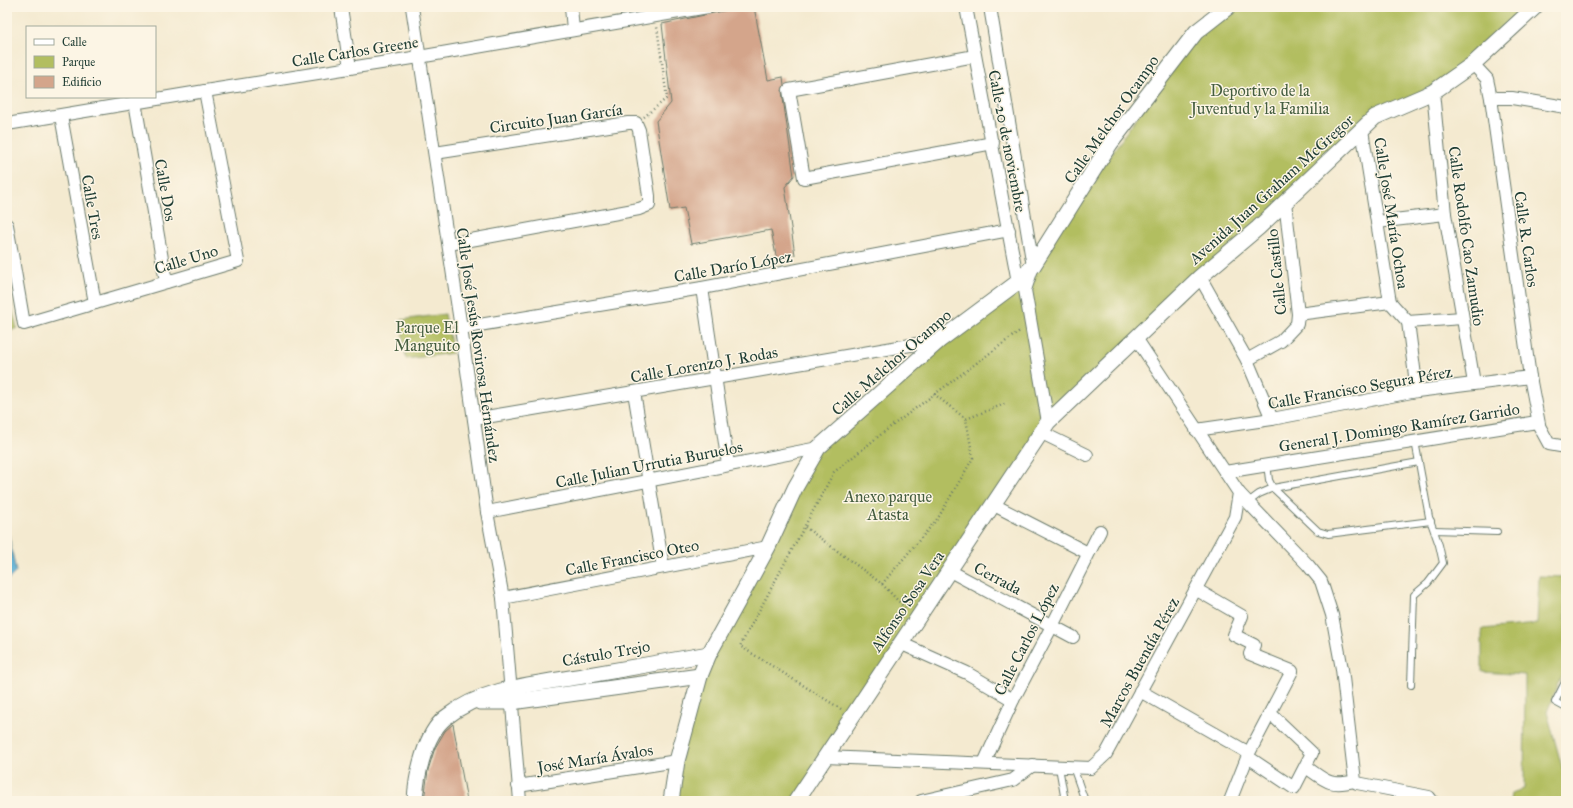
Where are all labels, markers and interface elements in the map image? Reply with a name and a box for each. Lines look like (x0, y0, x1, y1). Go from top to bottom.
legend (26, 26, 156, 98)
street label: Calle Carlos Greene (290, 32, 420, 71)
text: Calle (62, 35, 87, 49)
street label: Calle Melchor Ocampo (1060, 52, 1163, 187)
text: Parque (62, 55, 95, 70)
street label: Calle 20 de noviembre (984, 68, 1031, 214)
text: Edificio (62, 75, 101, 89)
park label: Deportivo de la Juventud y la Familia (1189, 81, 1330, 119)
street label: Circuito Juan García (488, 100, 624, 138)
street label: Avenida Juan Graham McGregor (1184, 110, 1358, 270)
street label: Calle José María Ochoa (1369, 136, 1413, 291)
street label: Calle Rodolfo Cao Zamudio (1444, 145, 1489, 327)
street label: Calle Dos (151, 157, 180, 223)
street label: Calle Tres (77, 173, 108, 241)
street label: Calle R. Carlos (1510, 190, 1543, 288)
street label: Calle José Jesús Rovirosa Hernández (452, 226, 504, 465)
street label: Calle Castillo (1263, 228, 1290, 316)
street label: Calle Uno (152, 241, 220, 278)
street label: Calle Darío López (672, 247, 794, 286)
street label: Calle Melchor Ocampo (828, 305, 955, 419)
park label: Parque El Manguito (394, 318, 460, 356)
street label: Calle Lorenzo J. Rodas (629, 342, 780, 388)
street label: Calle Francisco Segura Pérez (1266, 362, 1455, 414)
street label: General J. Domingo Ramírez Garrido (1277, 399, 1521, 457)
street label: Calle Julian Urrutia Buruelos (554, 437, 745, 493)
park label: Anexo parque Atasta (843, 487, 932, 524)
street label: Calle Francisco Oteo (564, 535, 701, 580)
street label: Alfonso Sosa Vera (866, 547, 948, 656)
street label: Cerrada (971, 558, 1025, 599)
street label: Calle Carlos López (990, 579, 1063, 699)
street label: Marcos Buendía Pérez (1096, 593, 1183, 731)
street label: Cástulo Trejo (561, 636, 651, 671)
street label: José María Ávalos (534, 739, 655, 778)

